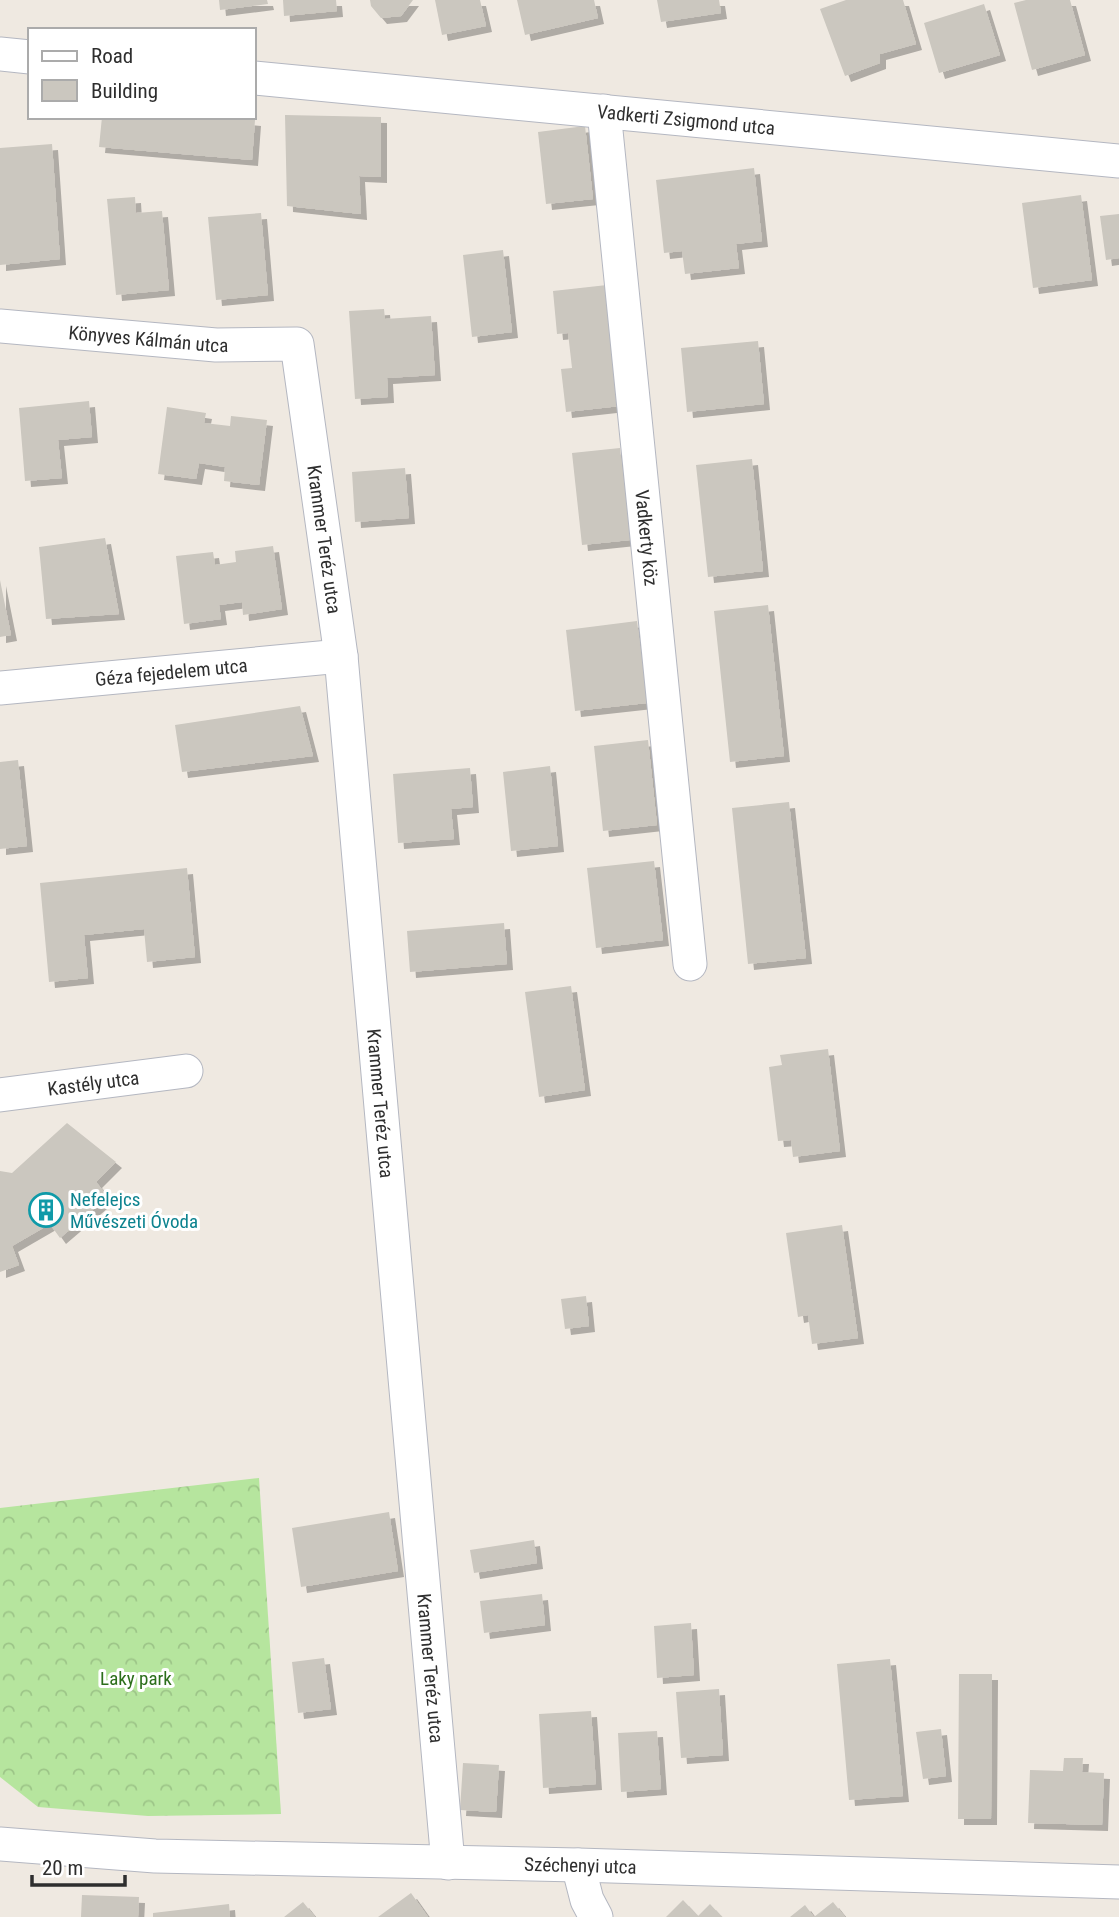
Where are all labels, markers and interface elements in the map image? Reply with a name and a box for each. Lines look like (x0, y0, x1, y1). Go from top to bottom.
legend (28, 28, 256, 119)
text: Road (91, 44, 133, 68)
text: Building (91, 79, 158, 103)
street label: Vadkerti Zsigmond utca (596, 99, 776, 139)
street label: Könyves Kálmán utca (68, 321, 228, 357)
street label: Krammer Teréz utca (303, 463, 346, 615)
street label: Vadkerty köz (631, 489, 663, 587)
street label: Géza fejedelem utca (94, 653, 248, 691)
street label: Krammer Teréz utca (363, 1028, 399, 1179)
street label: Kastély utca (46, 1066, 140, 1100)
place label: Nefelejcs Művészeti Óvoda (70, 1188, 198, 1233)
building icon: Nefelejcs Művészeti Óvoda (27, 1191, 65, 1229)
street label: Krammer Teréz utca (413, 1592, 449, 1744)
park label: Laky park (100, 1667, 172, 1690)
scale bar (32, 1843, 124, 1887)
street label: Széchenyi utca (524, 1852, 637, 1878)
text: 20 m (42, 1856, 83, 1880)

